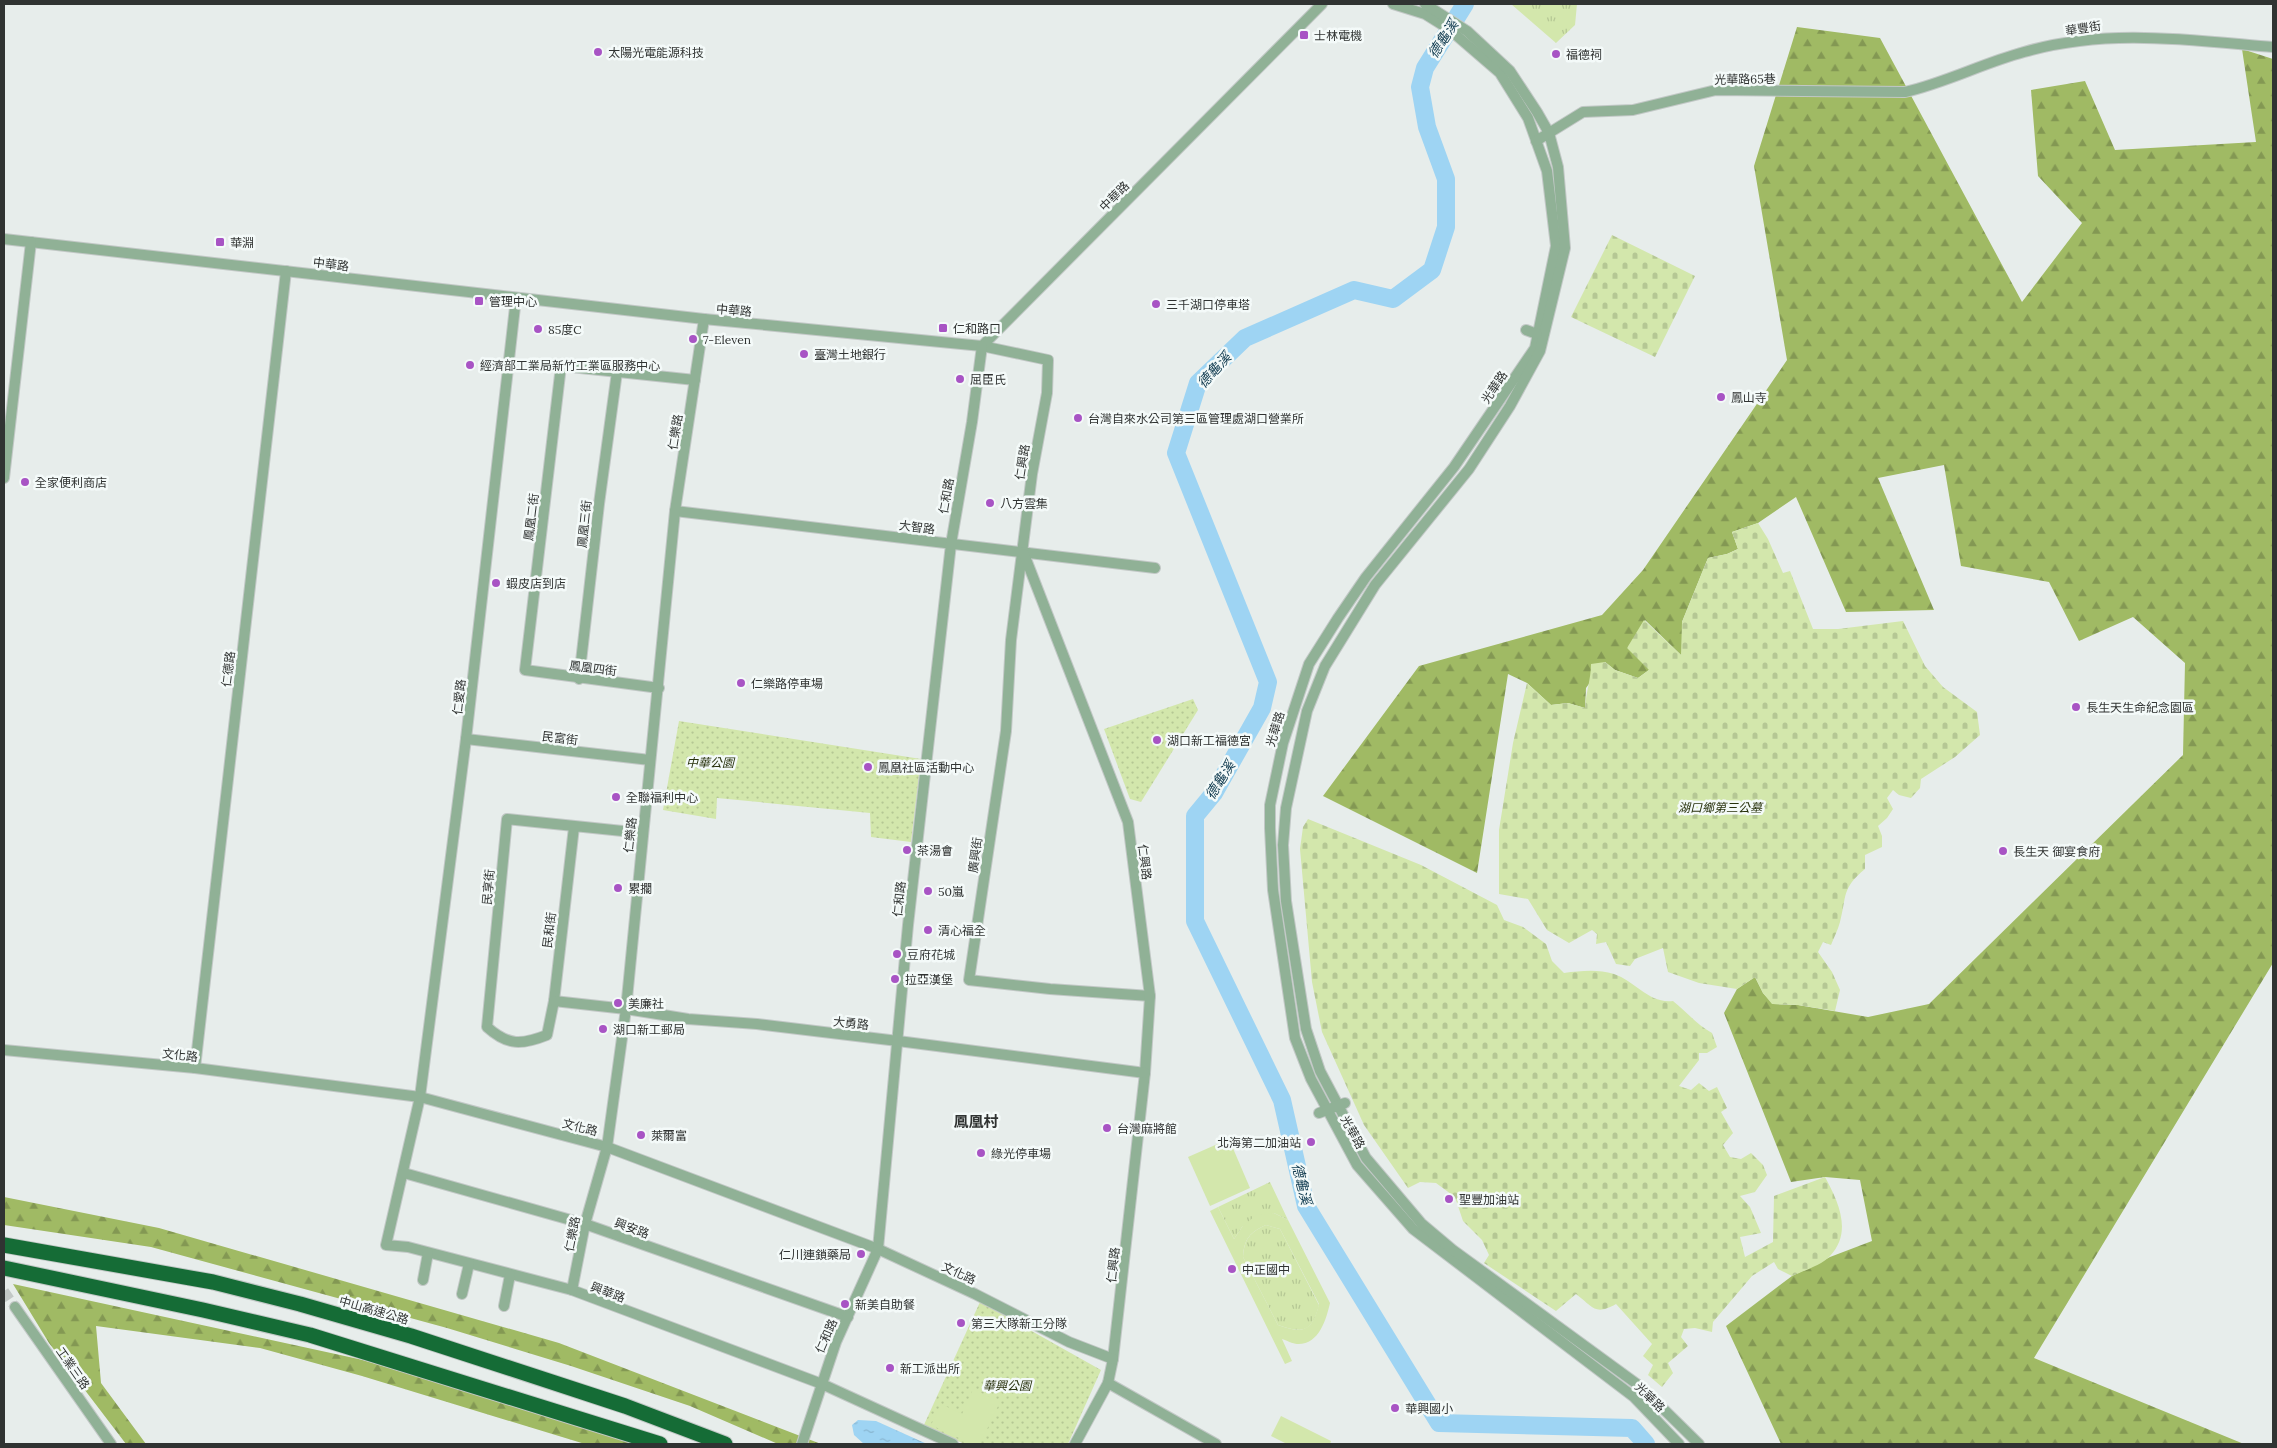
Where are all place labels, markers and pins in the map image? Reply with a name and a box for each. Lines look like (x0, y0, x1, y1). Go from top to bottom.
place label: 士林電機 (1314, 28, 1362, 43)
marker: 士林電機 (1298, 29, 1310, 41)
place label: 太陽光電能源科技 (608, 45, 704, 60)
marker: 太陽光電能源科技 (592, 46, 604, 58)
place label: 福德祠 (1566, 47, 1602, 62)
marker: 福德祠 (1550, 48, 1562, 60)
place label: 華淵 (230, 235, 254, 250)
marker: 華淵 (214, 236, 226, 248)
place label: 管理中心 (489, 294, 537, 309)
marker: 管理中心 (473, 295, 485, 307)
place label: 三千湖口停車塔 (1166, 297, 1250, 312)
marker: 三千湖口停車塔 (1150, 298, 1162, 310)
place label: 仁和路口 (953, 321, 1001, 336)
place label: 85度C (548, 322, 582, 337)
marker: 仁和路口 (937, 322, 949, 334)
marker: 85度C (532, 323, 544, 335)
place label: 7-Eleven (703, 332, 751, 347)
marker: 7-Eleven (687, 333, 699, 345)
place label: 臺灣土地銀行 (814, 347, 886, 362)
marker: 臺灣土地銀行 (798, 348, 810, 360)
place label: 經濟部工業局新竹工業區服務中心 (480, 358, 660, 373)
marker: 經濟部工業局新竹工業區服務中心 (464, 359, 476, 371)
place label: 屈臣氏 (970, 372, 1006, 387)
marker: 屈臣氏 (954, 373, 966, 385)
place label: 鳳山寺 (1731, 390, 1767, 405)
marker: 鳳山寺 (1715, 391, 1727, 403)
place label: 台灣自來水公司第三區管理處湖口營業所 (1088, 411, 1304, 426)
marker: 台灣自來水公司第三區管理處湖口營業所 (1072, 412, 1084, 424)
place label: 全家便利商店 (35, 475, 107, 490)
marker: 全家便利商店 (19, 476, 31, 488)
place label: 八方雲集 (1000, 496, 1048, 511)
marker: 八方雲集 (984, 497, 996, 509)
place label: 蝦皮店到店 (506, 576, 566, 591)
marker: 蝦皮店到店 (490, 577, 502, 589)
place label: 仁樂路停車場 (751, 676, 823, 691)
marker: 仁樂路停車場 (735, 677, 747, 689)
place label: 長生天生命紀念園區 (2086, 700, 2194, 715)
marker: 長生天生命紀念園區 (2070, 701, 2082, 713)
place label: 湖口新工福德宮 (1167, 733, 1251, 748)
marker: 湖口新工福德宮 (1151, 734, 1163, 746)
place label: 鳳凰社區活動中心 (878, 760, 974, 775)
marker: 鳳凰社區活動中心 (862, 761, 874, 773)
place label: 全聯福利中心 (626, 790, 698, 805)
marker: 全聯福利中心 (610, 791, 622, 803)
place label: 茶湯會 (917, 843, 953, 858)
marker: 茶湯會 (901, 844, 913, 856)
place label: 長生天 御宴食府 (2013, 844, 2100, 859)
marker: 長生天 御宴食府 (1997, 845, 2009, 857)
place label: 累擱 (628, 881, 652, 896)
marker: 累擱 (612, 882, 624, 894)
place label: 50嵐 (938, 884, 964, 899)
marker: 50嵐 (922, 885, 934, 897)
place label: 清心福全 (938, 923, 986, 938)
marker: 清心福全 (922, 924, 934, 936)
place label: 豆府花城 (907, 947, 955, 962)
marker: 豆府花城 (891, 948, 903, 960)
place label: 拉亞漢堡 (905, 972, 953, 987)
marker: 拉亞漢堡 (889, 973, 901, 985)
place label: 美廉社 (628, 996, 664, 1011)
marker: 美廉社 (612, 997, 624, 1009)
place label: 湖口新工郵局 (613, 1022, 685, 1037)
marker: 湖口新工郵局 (597, 1023, 609, 1035)
place label: 台灣麻將館 (1117, 1121, 1177, 1136)
marker: 台灣麻將館 (1101, 1122, 1113, 1134)
place label: 萊爾富 (651, 1128, 687, 1143)
marker: 萊爾富 (635, 1129, 647, 1141)
place label: 北海第二加油站 (1217, 1135, 1301, 1150)
marker: 北海第二加油站 (1305, 1136, 1317, 1148)
place label: 綠光停車場 (991, 1146, 1051, 1161)
marker: 綠光停車場 (975, 1147, 987, 1159)
place label: 聖豐加油站 (1459, 1192, 1519, 1207)
marker: 聖豐加油站 (1443, 1193, 1455, 1205)
place label: 仁川連鎖藥局 (779, 1247, 851, 1262)
marker: 仁川連鎖藥局 (855, 1248, 867, 1260)
place label: 中正國中 (1242, 1262, 1290, 1277)
marker: 中正國中 (1226, 1263, 1238, 1275)
place label: 新美自助餐 (855, 1297, 915, 1312)
marker: 新美自助餐 (839, 1298, 851, 1310)
place label: 第三大隊新工分隊 (971, 1316, 1067, 1331)
marker: 第三大隊新工分隊 (955, 1317, 967, 1329)
place label: 新工派出所 (900, 1361, 960, 1376)
marker: 新工派出所 (884, 1362, 896, 1374)
place label: 華興國小 (1405, 1401, 1453, 1416)
marker: 華興國小 (1389, 1402, 1401, 1414)

